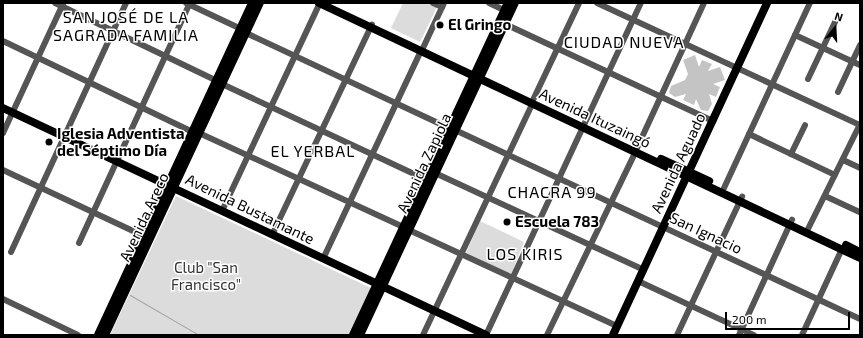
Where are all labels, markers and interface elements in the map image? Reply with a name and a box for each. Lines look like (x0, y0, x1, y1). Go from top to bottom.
district label: SAN JOSÉ DE LA SAGRADA FAMILIA (53, 7, 199, 45)
north arrow (815, 8, 855, 48)
text: N (833, 9, 845, 24)
place label: El Gringo (448, 16, 512, 34)
marker: El Gringo (435, 20, 445, 30)
district label: CIUDAD NUEVA (564, 32, 684, 52)
street label: Avenida Ituzaingó (536, 84, 654, 152)
street label: Avenida Zapiola (393, 110, 455, 216)
street label: Avenida Aguado (647, 110, 709, 216)
place label: Iglesia Adventista del Séptimo Día (57, 124, 185, 159)
marker: Iglesia Adventista del Séptimo Día (44, 137, 54, 147)
district label: EL YERBAL (270, 141, 356, 161)
street label: Avenida Areco (115, 169, 173, 265)
street label: Avenida Bustamante (183, 170, 317, 248)
district label: CHACRA 99 (507, 182, 597, 202)
street label: San Ignacio (667, 208, 745, 258)
place label: Escuela 783 (515, 213, 599, 231)
marker: Escuela 783 (502, 217, 512, 227)
district label: LOS KIRIS (487, 244, 563, 264)
park label: Club "San Francisco" (171, 258, 241, 293)
scale bar (727, 304, 852, 330)
text: 200 m (732, 312, 766, 326)

